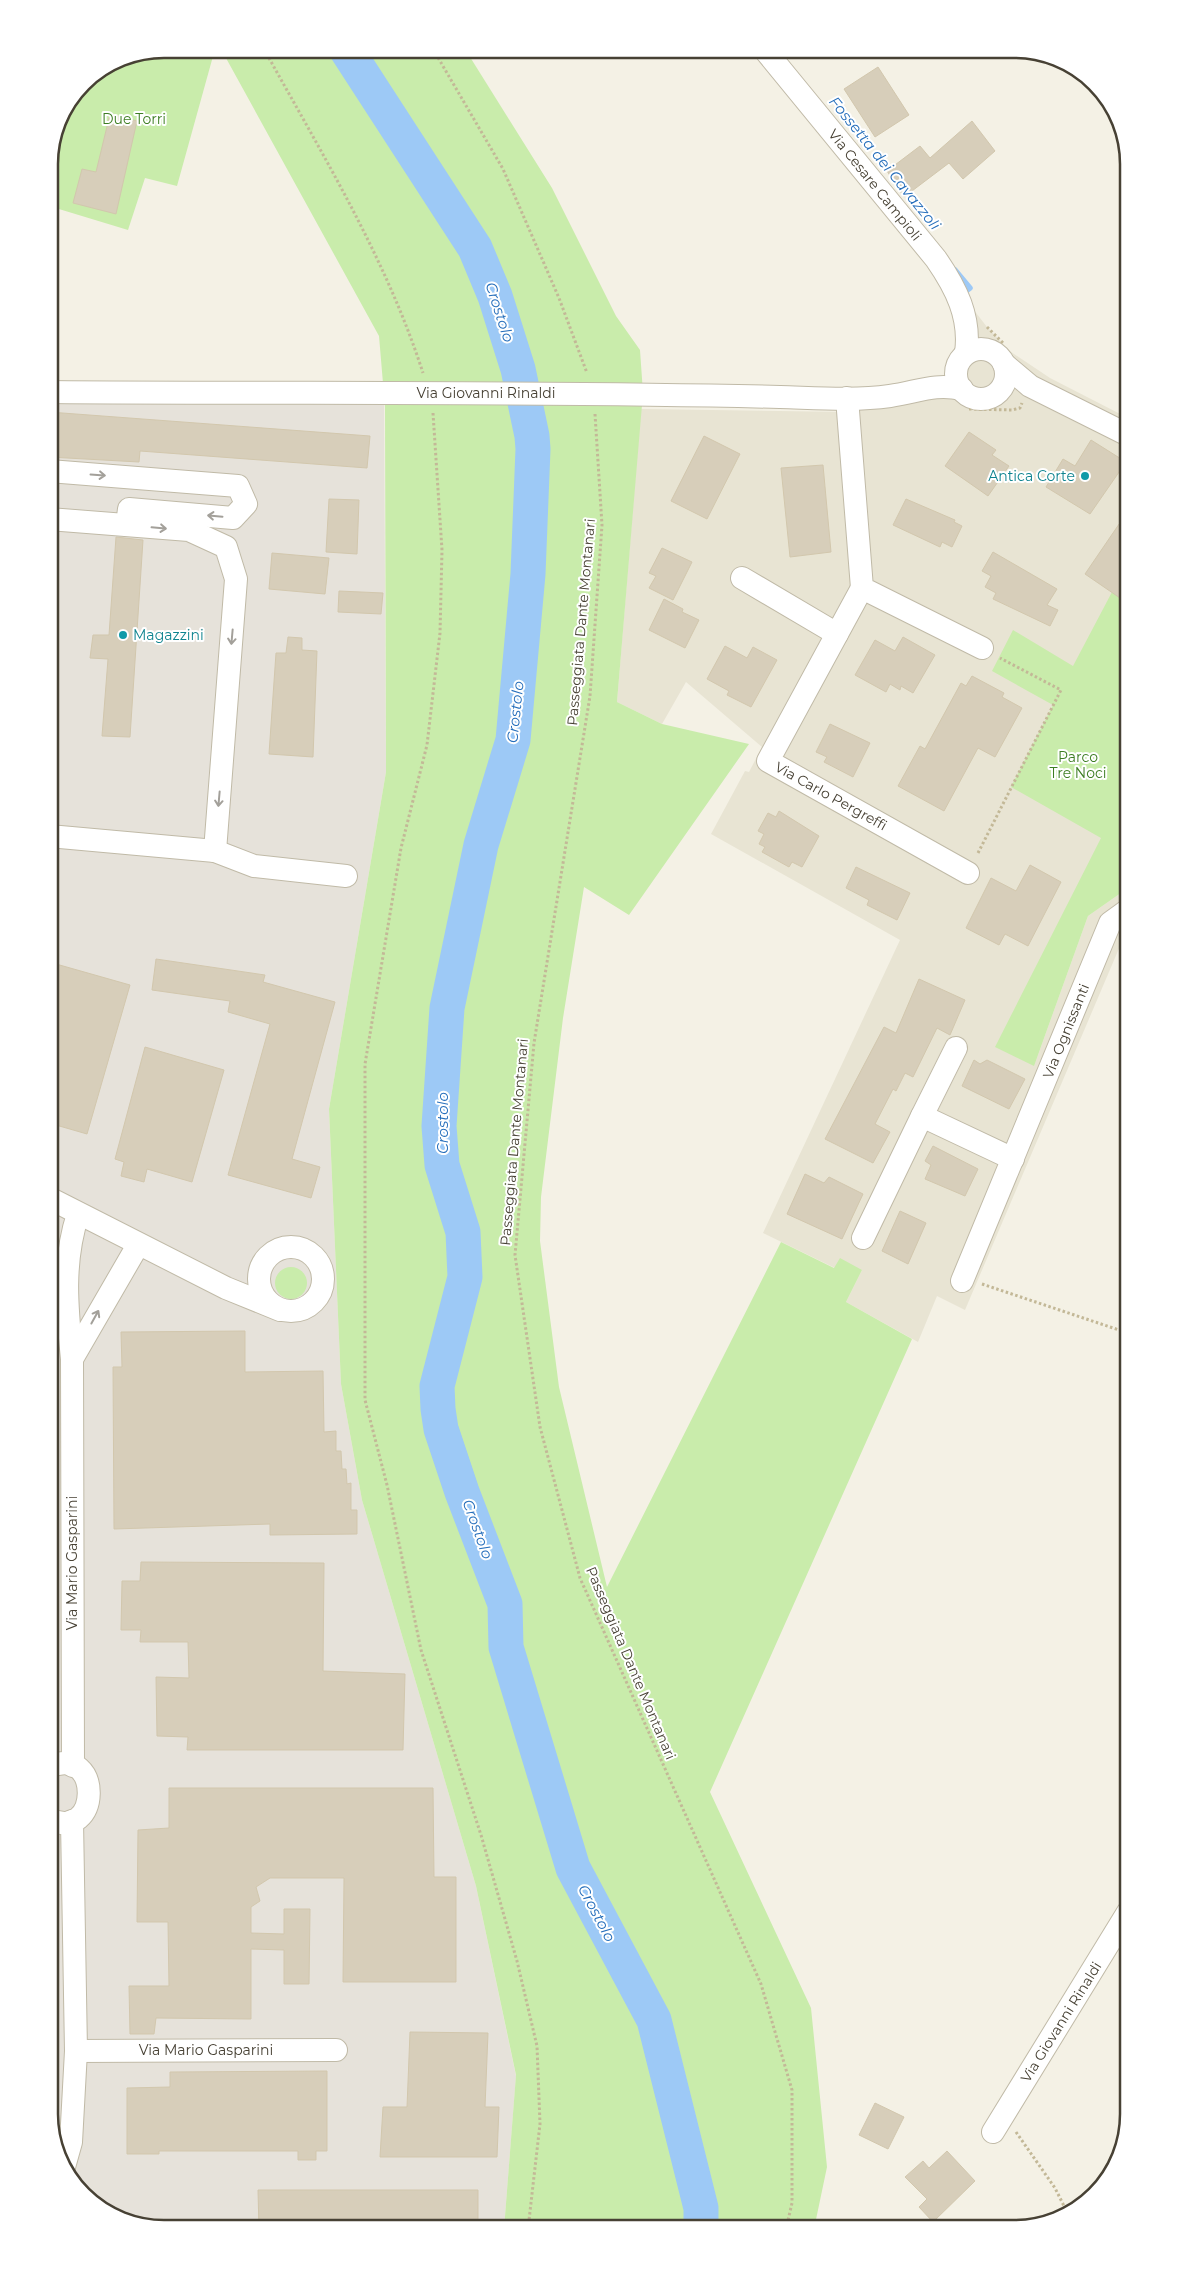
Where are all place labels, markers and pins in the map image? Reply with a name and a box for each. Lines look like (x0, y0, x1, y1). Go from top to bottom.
place label: Antica Corte (988, 467, 1075, 485)
marker: Antica Corte (1079, 470, 1091, 482)
place label: Magazzini (133, 626, 204, 644)
marker: Magazzini (117, 629, 129, 641)

